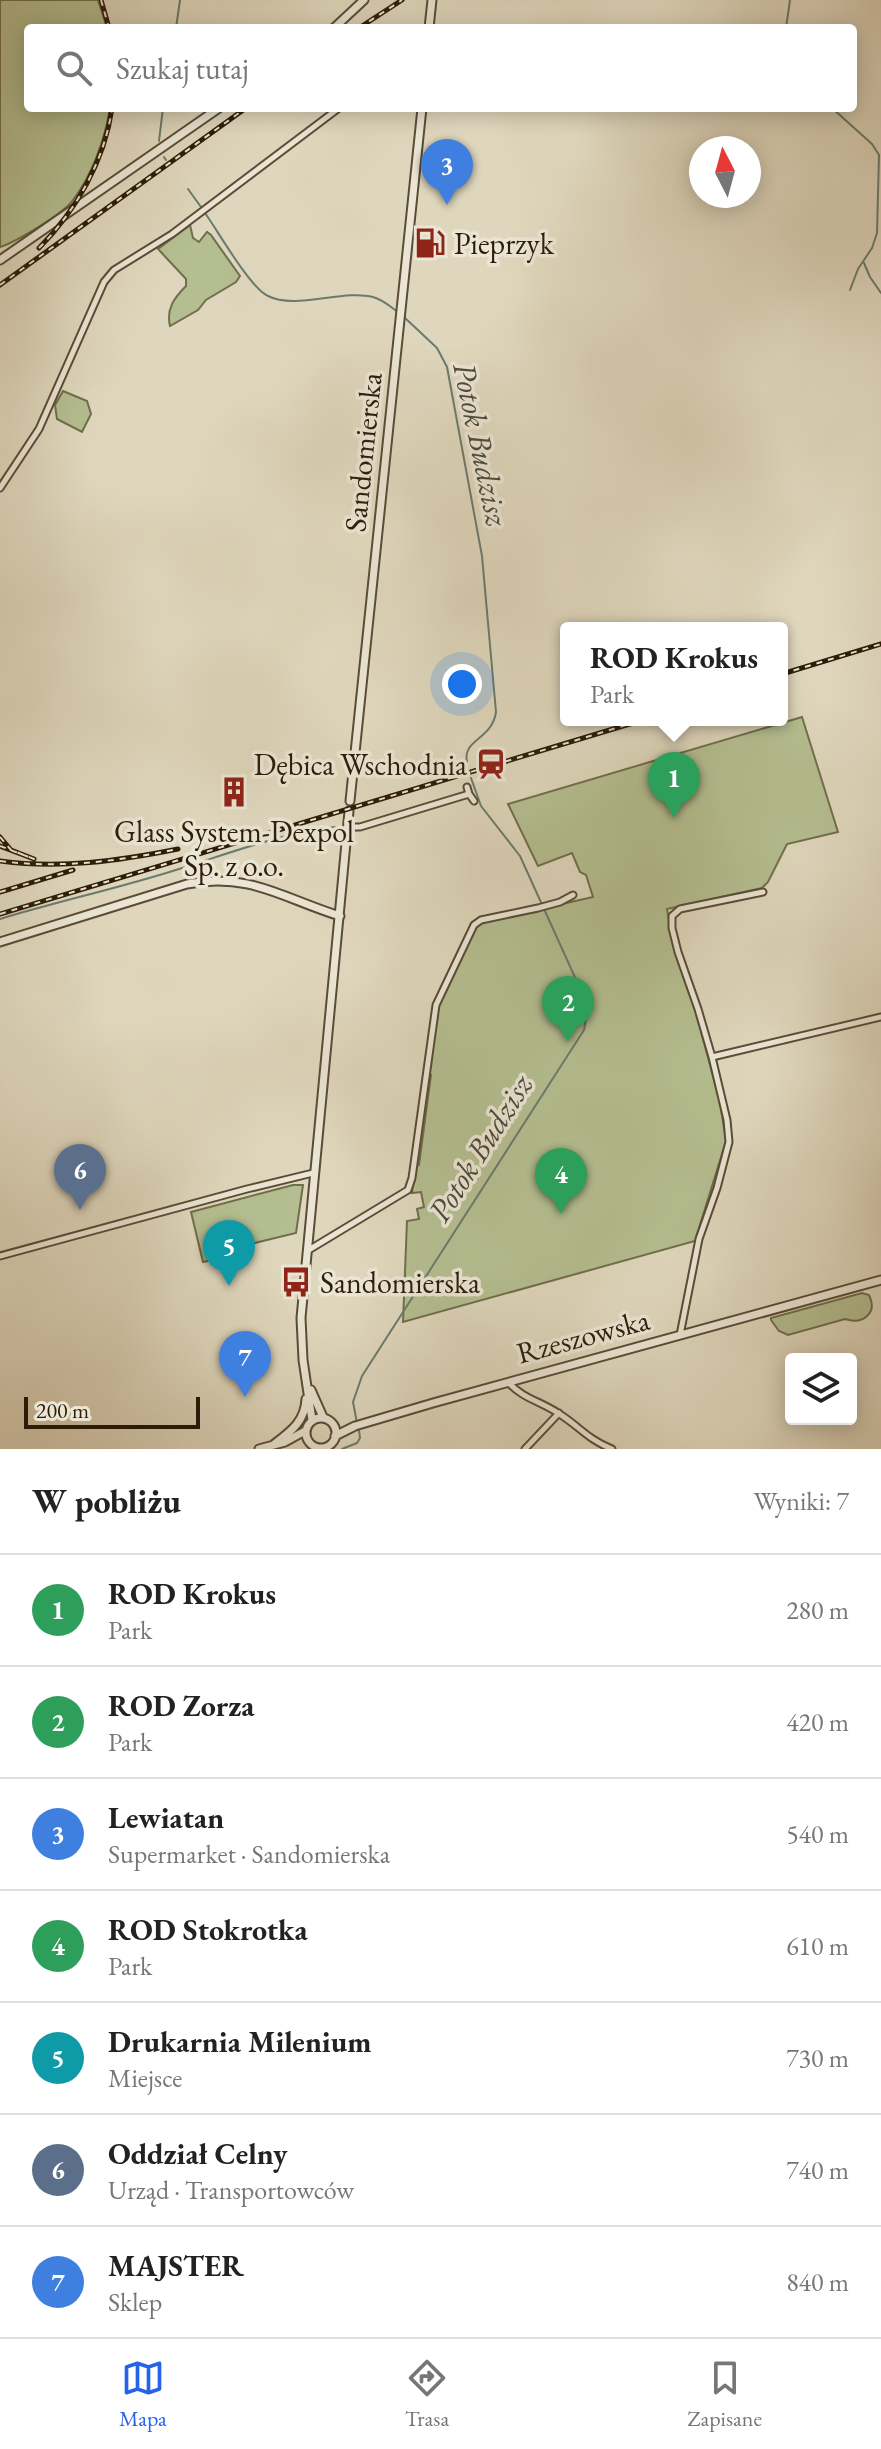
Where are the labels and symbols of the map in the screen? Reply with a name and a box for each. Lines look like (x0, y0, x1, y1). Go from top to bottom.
north arrow (689, 136, 761, 208)
pin: 3 (421, 139, 473, 205)
place label: Pieprzyk (454, 224, 555, 263)
fuel station icon: Pieprzyk (413, 226, 447, 260)
water label: Potok Budzisz (443, 358, 519, 531)
street label: Sandomierska (335, 370, 391, 534)
your location (442, 664, 482, 704)
place label: Dębica Wschodnia (254, 745, 467, 784)
station icon: Dębica Wschodnia (474, 747, 508, 781)
pin: 1 (648, 752, 700, 818)
building icon: Glass System-Dexpol Sp. z o.o. (217, 775, 251, 809)
place label: Glass System-Dexpol Sp. z o.o. (114, 812, 354, 885)
pin: 2 (542, 976, 594, 1042)
water label: Potok Budzisz (418, 1065, 543, 1230)
pin: 6 (54, 1144, 106, 1210)
pin: 4 (535, 1148, 587, 1214)
pin: 5 (203, 1220, 255, 1286)
place label: Sandomierska (320, 1263, 480, 1302)
bus stop icon: Sandomierska (279, 1265, 313, 1299)
street label: Rzeszowska (512, 1300, 654, 1372)
pin: 7 (219, 1331, 271, 1397)
scale bar (24, 1393, 200, 1429)

